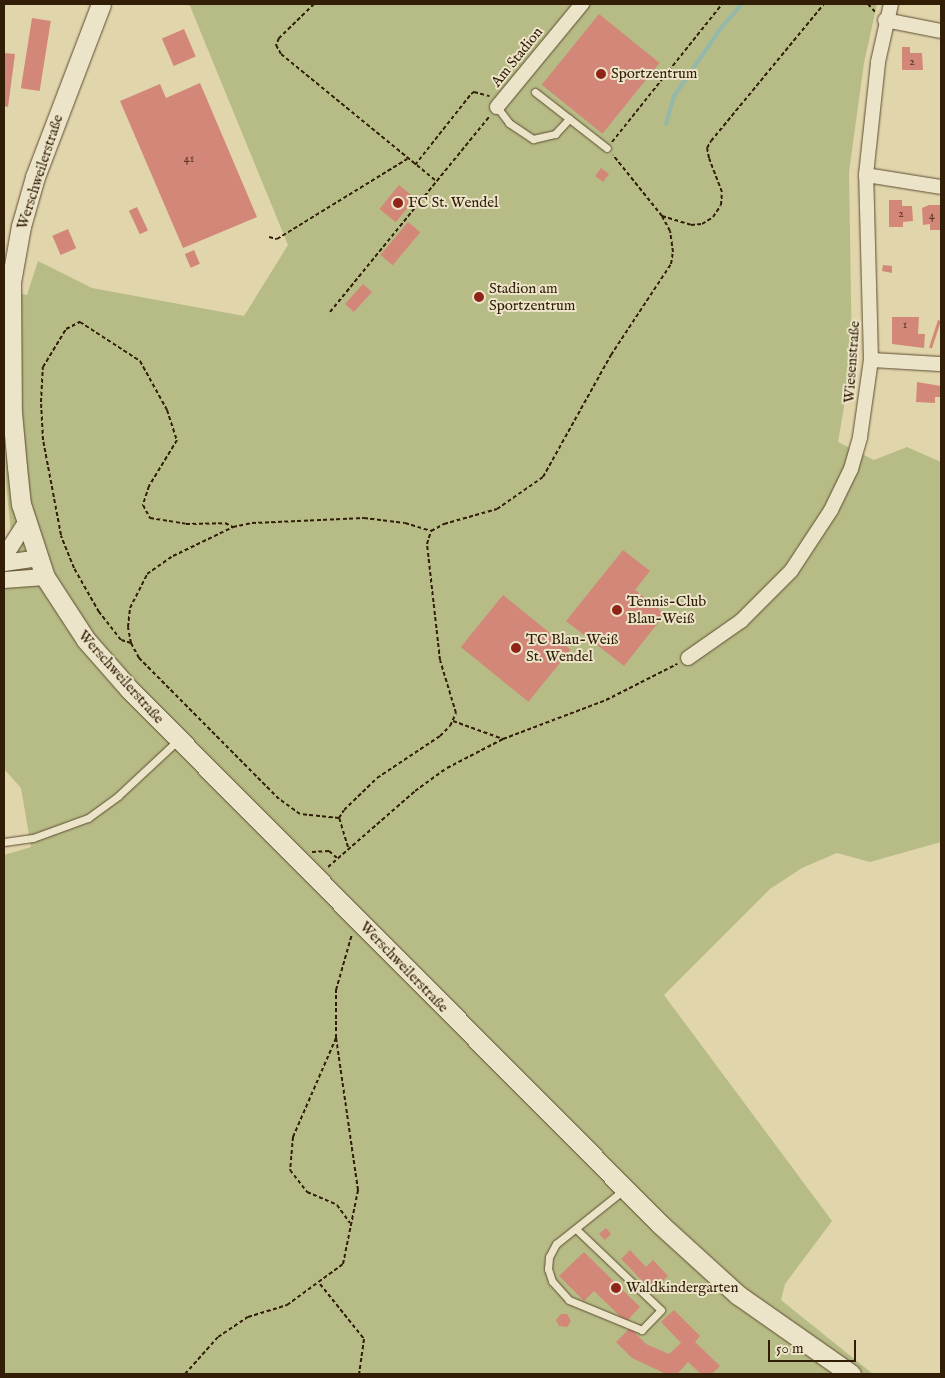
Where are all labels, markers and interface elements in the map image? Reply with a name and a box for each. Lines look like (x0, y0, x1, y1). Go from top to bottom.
street label: Am Stadion (487, 23, 547, 91)
house number: 2 (909, 55, 915, 69)
place label: Sportzentrum (611, 65, 697, 83)
marker: Sportzentrum (595, 68, 607, 80)
street label: Werschweilerstraße (13, 112, 67, 232)
house number: 41 (184, 152, 194, 166)
place label: FC St. Wendel (408, 194, 498, 212)
marker: FC St. Wendel (392, 197, 404, 209)
house number: 2 (898, 207, 904, 221)
house number: 4 (929, 209, 935, 223)
place label: Stadion am Sportzentrum (489, 279, 575, 314)
marker: Stadion am Sportzentrum (473, 291, 485, 303)
house number: 1 (903, 318, 907, 332)
street label: Wiesenstraße (840, 320, 864, 404)
place label: Tennis-Club Blau-Weiß (627, 592, 706, 627)
marker: Tennis-Club Blau-Weiß (611, 604, 623, 616)
street label: Werschweilerstraße (74, 627, 168, 727)
place label: TC Blau-Weiß St. Wendel (526, 630, 618, 665)
marker: TC Blau-Weiß St. Wendel (510, 642, 522, 654)
street label: Werschweilerstraße (356, 918, 452, 1016)
place label: Waldkindergarten (626, 1279, 738, 1297)
marker: Waldkindergarten (610, 1282, 622, 1294)
scale bar (770, 1330, 858, 1362)
text: 50 m (776, 1339, 804, 1358)

